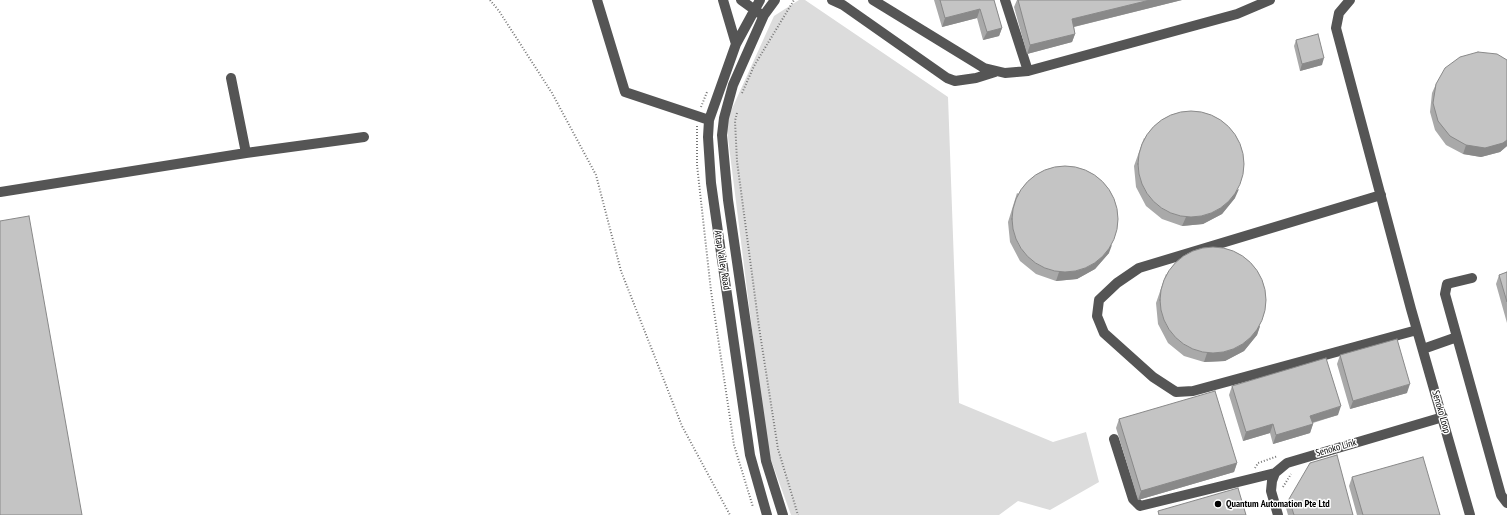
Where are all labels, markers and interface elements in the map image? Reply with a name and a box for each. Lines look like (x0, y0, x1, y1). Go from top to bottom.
street label: Attap Valley Road (711, 229, 733, 291)
street label: Senoko Loop (1429, 389, 1453, 435)
street label: Senoko Link (1314, 436, 1358, 460)
place label: Quantum Automation Pte Ltd (1226, 498, 1330, 510)
marker: Quantum Automation Pte Ltd (1213, 499, 1223, 509)

